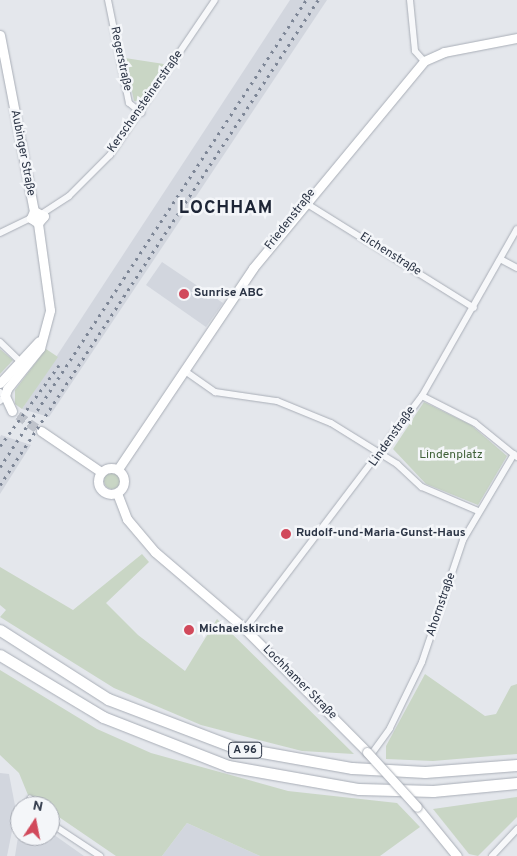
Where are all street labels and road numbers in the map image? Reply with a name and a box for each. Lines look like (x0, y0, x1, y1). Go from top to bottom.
street label: Regerstraße (106, 25, 134, 93)
street label: Kerschensteinerstraße (105, 48, 187, 156)
street label: Aubinger Straße (7, 109, 37, 197)
street label: Friedenstraße (263, 187, 319, 253)
street label: Eichenstraße (357, 230, 423, 280)
street label: Lindenstraße (367, 404, 419, 470)
street label: Ahornstraße (424, 571, 460, 639)
street label: Lochhamer Straße (259, 643, 339, 723)
road number: A 96 (228, 742, 262, 758)

